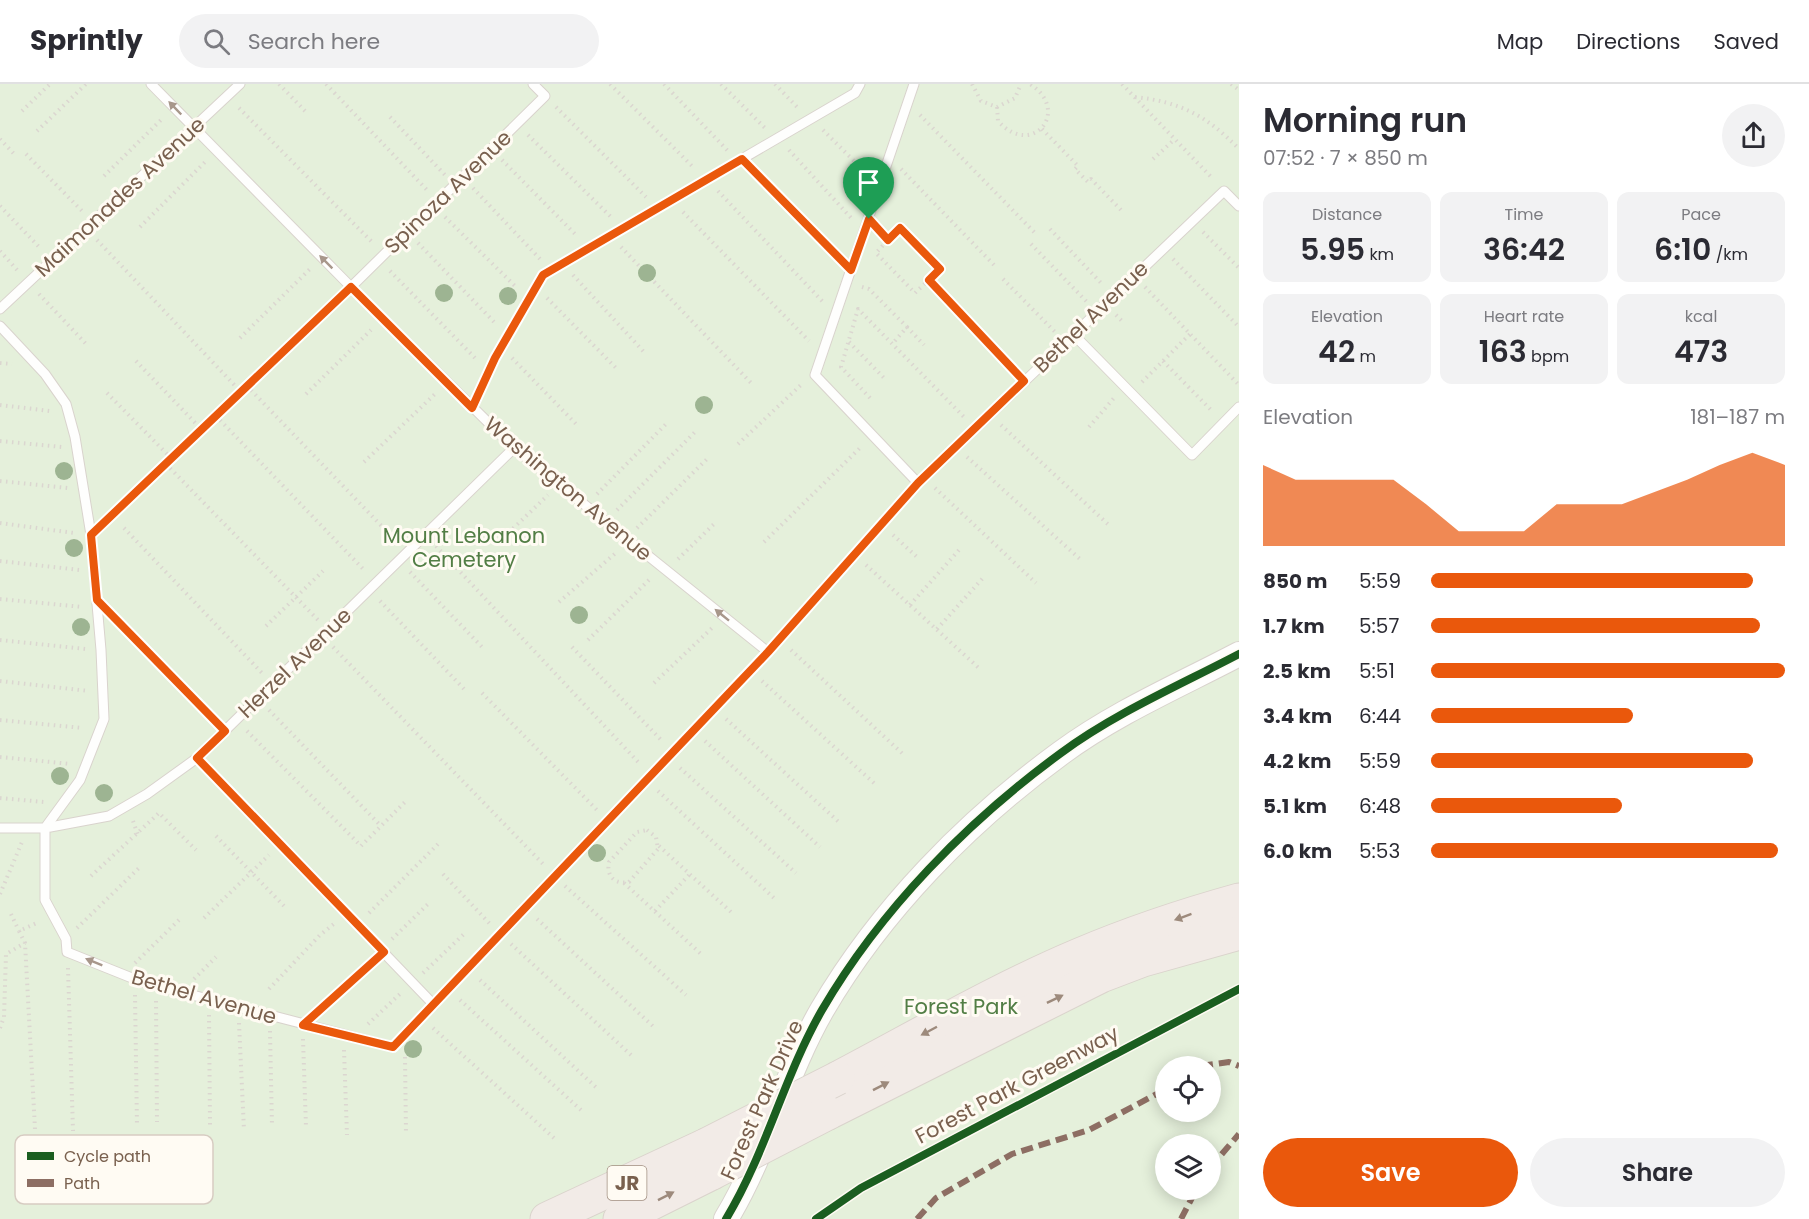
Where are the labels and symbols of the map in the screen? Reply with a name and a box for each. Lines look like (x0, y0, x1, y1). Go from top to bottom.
one-way arrow (168, 101, 182, 116)
street label: Maimonades Avenue (28, 110, 211, 283)
street label: Spinoza Avenue (378, 123, 518, 260)
pin (843, 157, 894, 219)
street label: Bethel Avenue (1027, 254, 1155, 379)
one-way arrow (320, 256, 334, 270)
street label: Washington Avenue (478, 410, 658, 568)
park label: Mount Lebanon Cemetery (383, 521, 545, 574)
street label: Herzel Avenue (231, 601, 358, 724)
one-way arrow (715, 609, 730, 622)
one-way arrow (1174, 912, 1192, 922)
one-way arrow (84, 957, 102, 967)
street label: Bethel Avenue (128, 962, 280, 1031)
park label: Forest Park (904, 992, 1018, 1021)
one-way arrow (1046, 994, 1063, 1003)
street label: Forest Park Drive (713, 1015, 810, 1184)
street label: Forest Park Greenway (910, 1018, 1124, 1151)
one-way arrow (920, 1026, 937, 1035)
one-way arrow (872, 1082, 889, 1091)
legend (15, 1135, 213, 1204)
text: Cycle path (64, 1145, 151, 1168)
road number: JR (608, 1166, 646, 1200)
text: Path (64, 1172, 100, 1195)
one-way arrow (658, 1191, 675, 1201)

